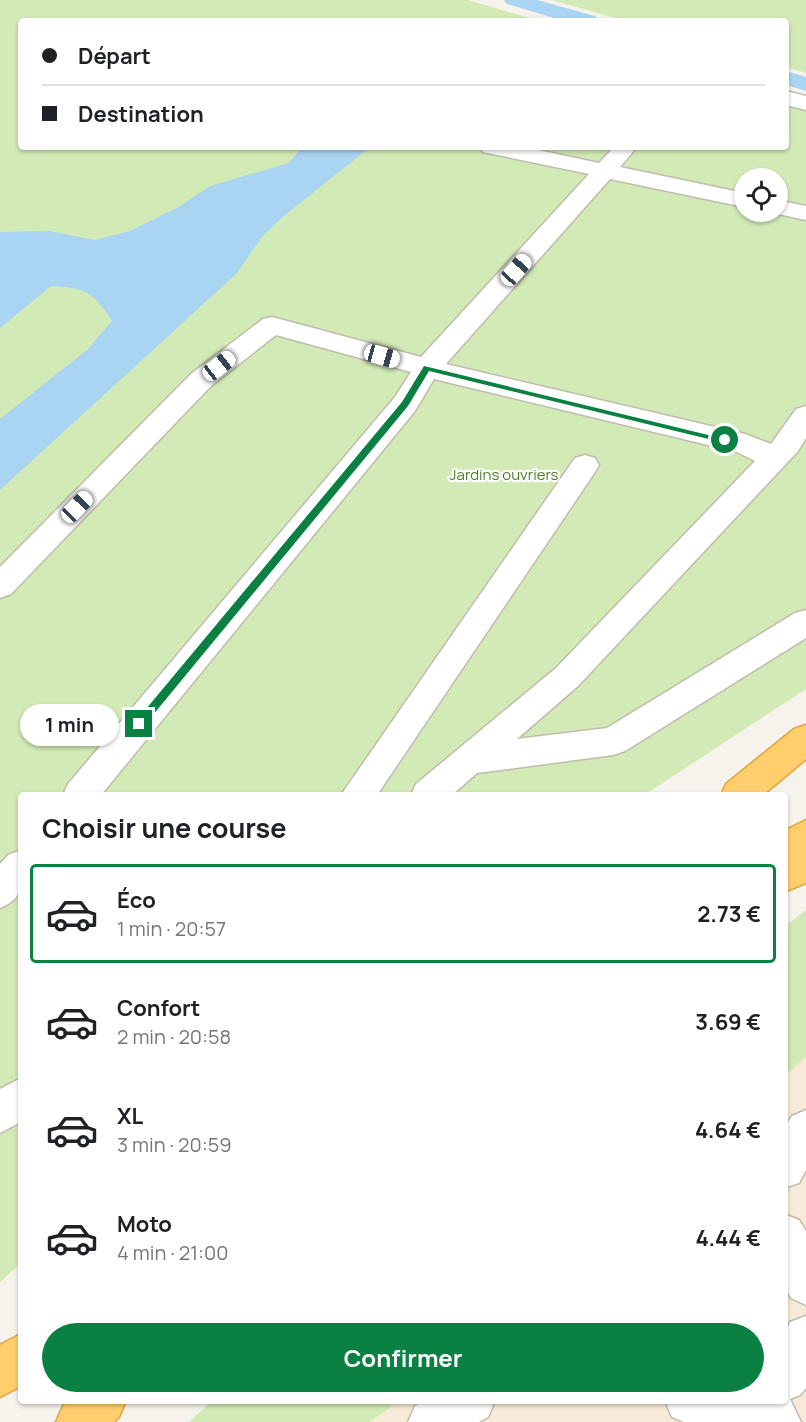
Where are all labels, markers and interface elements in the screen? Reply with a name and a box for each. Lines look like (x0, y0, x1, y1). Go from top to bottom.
text: Départ (78, 41, 151, 71)
text: Destination (78, 99, 204, 129)
map controls (734, 168, 788, 222)
button: locate (734, 168, 788, 222)
car (497, 251, 535, 289)
car (362, 342, 402, 370)
car (199, 348, 239, 384)
route start (711, 426, 738, 453)
park label: Jardins ouvriers (450, 464, 559, 485)
car (58, 488, 96, 526)
callout: 1 min (19, 703, 118, 745)
route end (125, 710, 152, 737)
text: 1 min (45, 711, 94, 738)
text: Choisir une course (42, 809, 286, 846)
text: Éco (117, 885, 156, 915)
icon: car (45, 887, 99, 941)
text: 2.73 € (697, 899, 761, 929)
text: 1 min · 20:57 (117, 915, 226, 942)
text: Confort (117, 993, 200, 1023)
icon: car (45, 995, 99, 1049)
text: 3.69 € (695, 1007, 761, 1037)
text: 2 min · 20:58 (117, 1023, 231, 1050)
text: XL (117, 1101, 143, 1131)
icon: car (45, 1103, 99, 1157)
text: 4.64 € (695, 1115, 761, 1145)
text: 3 min · 20:59 (117, 1131, 232, 1158)
text: Moto (117, 1209, 172, 1239)
icon: car (45, 1211, 99, 1265)
text: 4.44 € (695, 1223, 761, 1253)
text: 4 min · 21:00 (117, 1239, 228, 1266)
button: Confirmer (42, 1323, 764, 1392)

